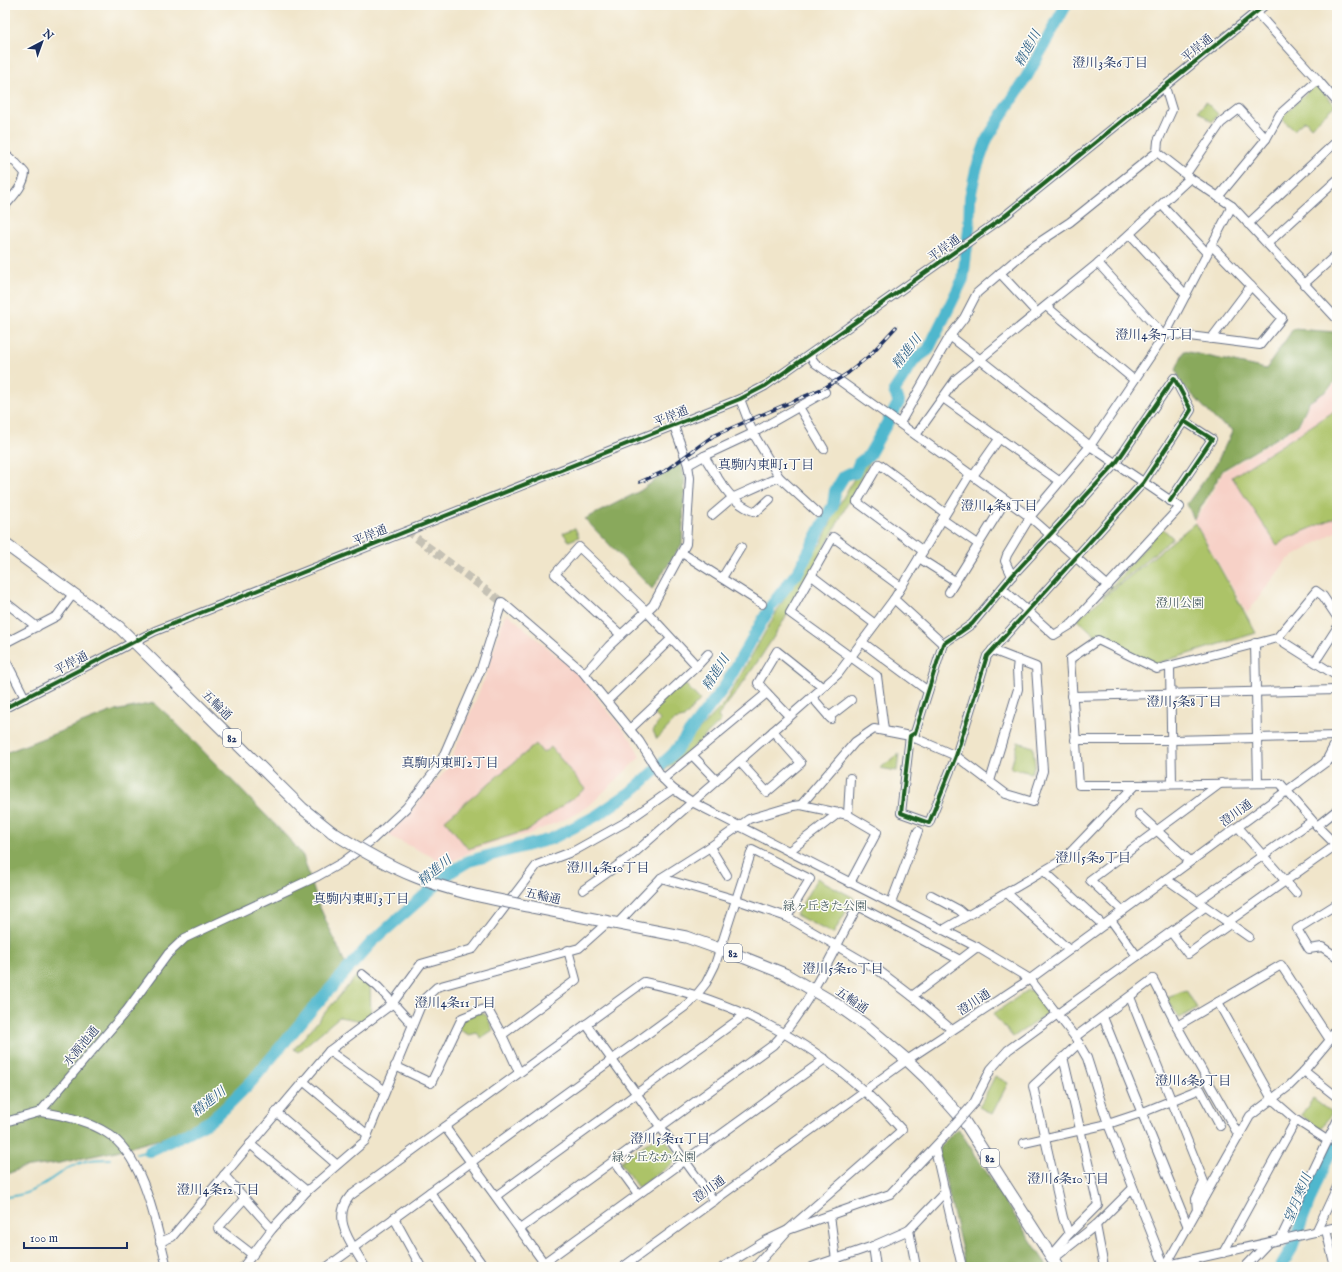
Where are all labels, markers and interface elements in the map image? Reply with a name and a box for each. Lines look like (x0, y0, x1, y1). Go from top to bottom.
north arrow (22, 22, 62, 62)
text: N (39, 26, 56, 44)
water label: 精進川 (1011, 26, 1046, 70)
street label: 平岸通 (1179, 31, 1216, 66)
district label: 澄川3条6丁目 (1072, 55, 1148, 72)
street label: 平岸通 (925, 232, 963, 265)
district label: 澄川4条7丁目 (1115, 327, 1193, 344)
water label: 精進川 (888, 330, 927, 373)
street label: 平岸通 (652, 403, 691, 430)
district label: 真駒内東町1丁目 (718, 457, 814, 474)
district label: 澄川4条8丁目 (961, 498, 1037, 515)
street label: 平岸通 (351, 522, 390, 549)
park label: 澄川公園 (1156, 596, 1204, 611)
street label: 平岸通 (52, 648, 91, 679)
water label: 精進川 (699, 650, 735, 694)
street label: 五輪通 (199, 687, 235, 723)
district label: 澄川5条8丁目 (1147, 694, 1221, 711)
road number: 82 (223, 729, 241, 747)
district label: 真駒内東町2丁目 (401, 755, 499, 772)
street label: 澄川通 (1217, 797, 1255, 830)
district label: 澄川5条9丁目 (1055, 850, 1131, 867)
water label: 精進川 (414, 851, 457, 890)
district label: 澄川4条10丁目 (567, 860, 649, 877)
street label: 五輪通 (524, 885, 562, 908)
district label: 真駒内東町3丁目 (313, 891, 409, 908)
park label: 緑ヶ丘きた公園 (783, 899, 867, 914)
road number: 82 (724, 944, 742, 962)
district label: 澄川5条10丁目 (803, 961, 883, 978)
street label: 五輪通 (833, 984, 871, 1017)
street label: 澄川通 (955, 986, 993, 1019)
district label: 澄川4条11丁目 (414, 995, 496, 1012)
street label: 水源池通 (60, 1023, 103, 1070)
district label: 澄川6条9丁目 (1155, 1073, 1231, 1090)
water label: 精進川 (188, 1082, 231, 1121)
district label: 澄川5条11丁目 (630, 1131, 710, 1148)
road number: 82 (981, 1149, 999, 1167)
park label: 緑ヶ丘なか公園 (612, 1150, 696, 1165)
water label: 望月寒川 (1281, 1169, 1317, 1226)
district label: 澄川6条10丁目 (1027, 1171, 1109, 1188)
street label: 澄川通 (690, 1173, 728, 1206)
district label: 澄川4条12丁目 (177, 1182, 259, 1199)
scale bar (24, 1224, 127, 1250)
text: 100 m (30, 1231, 58, 1246)

